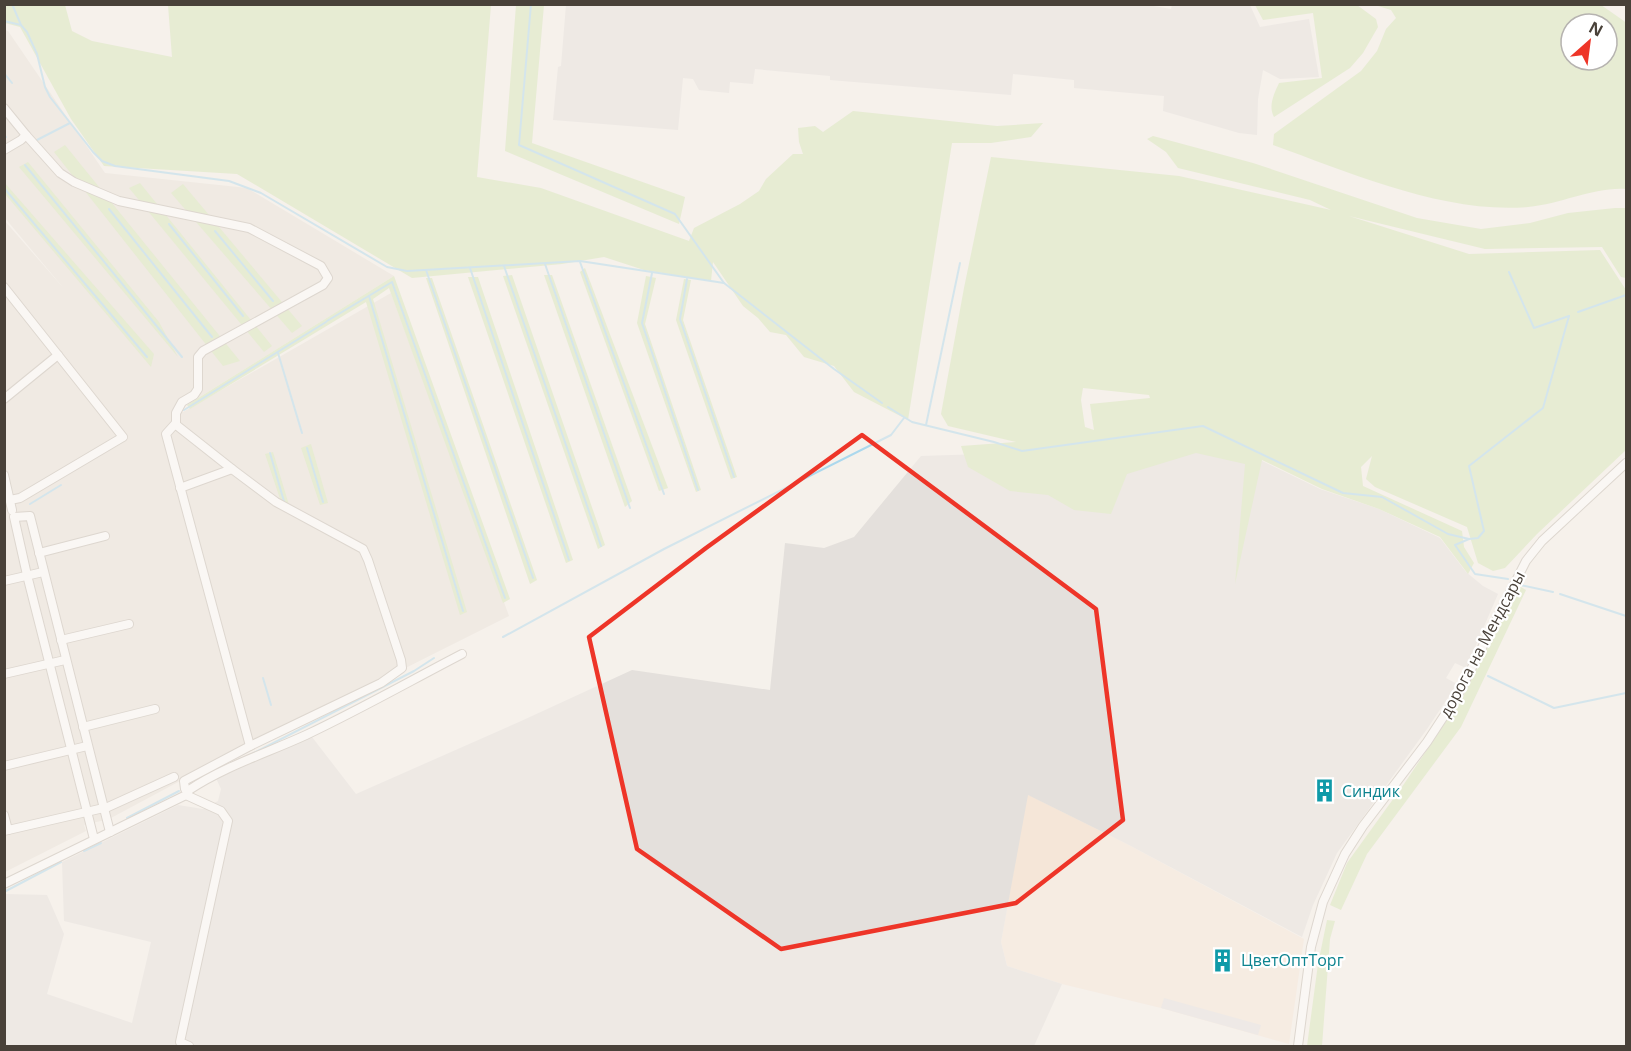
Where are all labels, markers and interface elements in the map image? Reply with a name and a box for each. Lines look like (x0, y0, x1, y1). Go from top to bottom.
north arrow (1559, 12, 1619, 72)
text: N (1585, 16, 1607, 42)
street label: дорога на Мендсары (1434, 567, 1530, 721)
building icon: Синдик (1311, 778, 1337, 804)
place label: Синдик (1342, 780, 1401, 802)
building icon: ЦветОптТорг (1210, 947, 1236, 973)
place label: ЦветОптТорг (1241, 949, 1344, 971)

